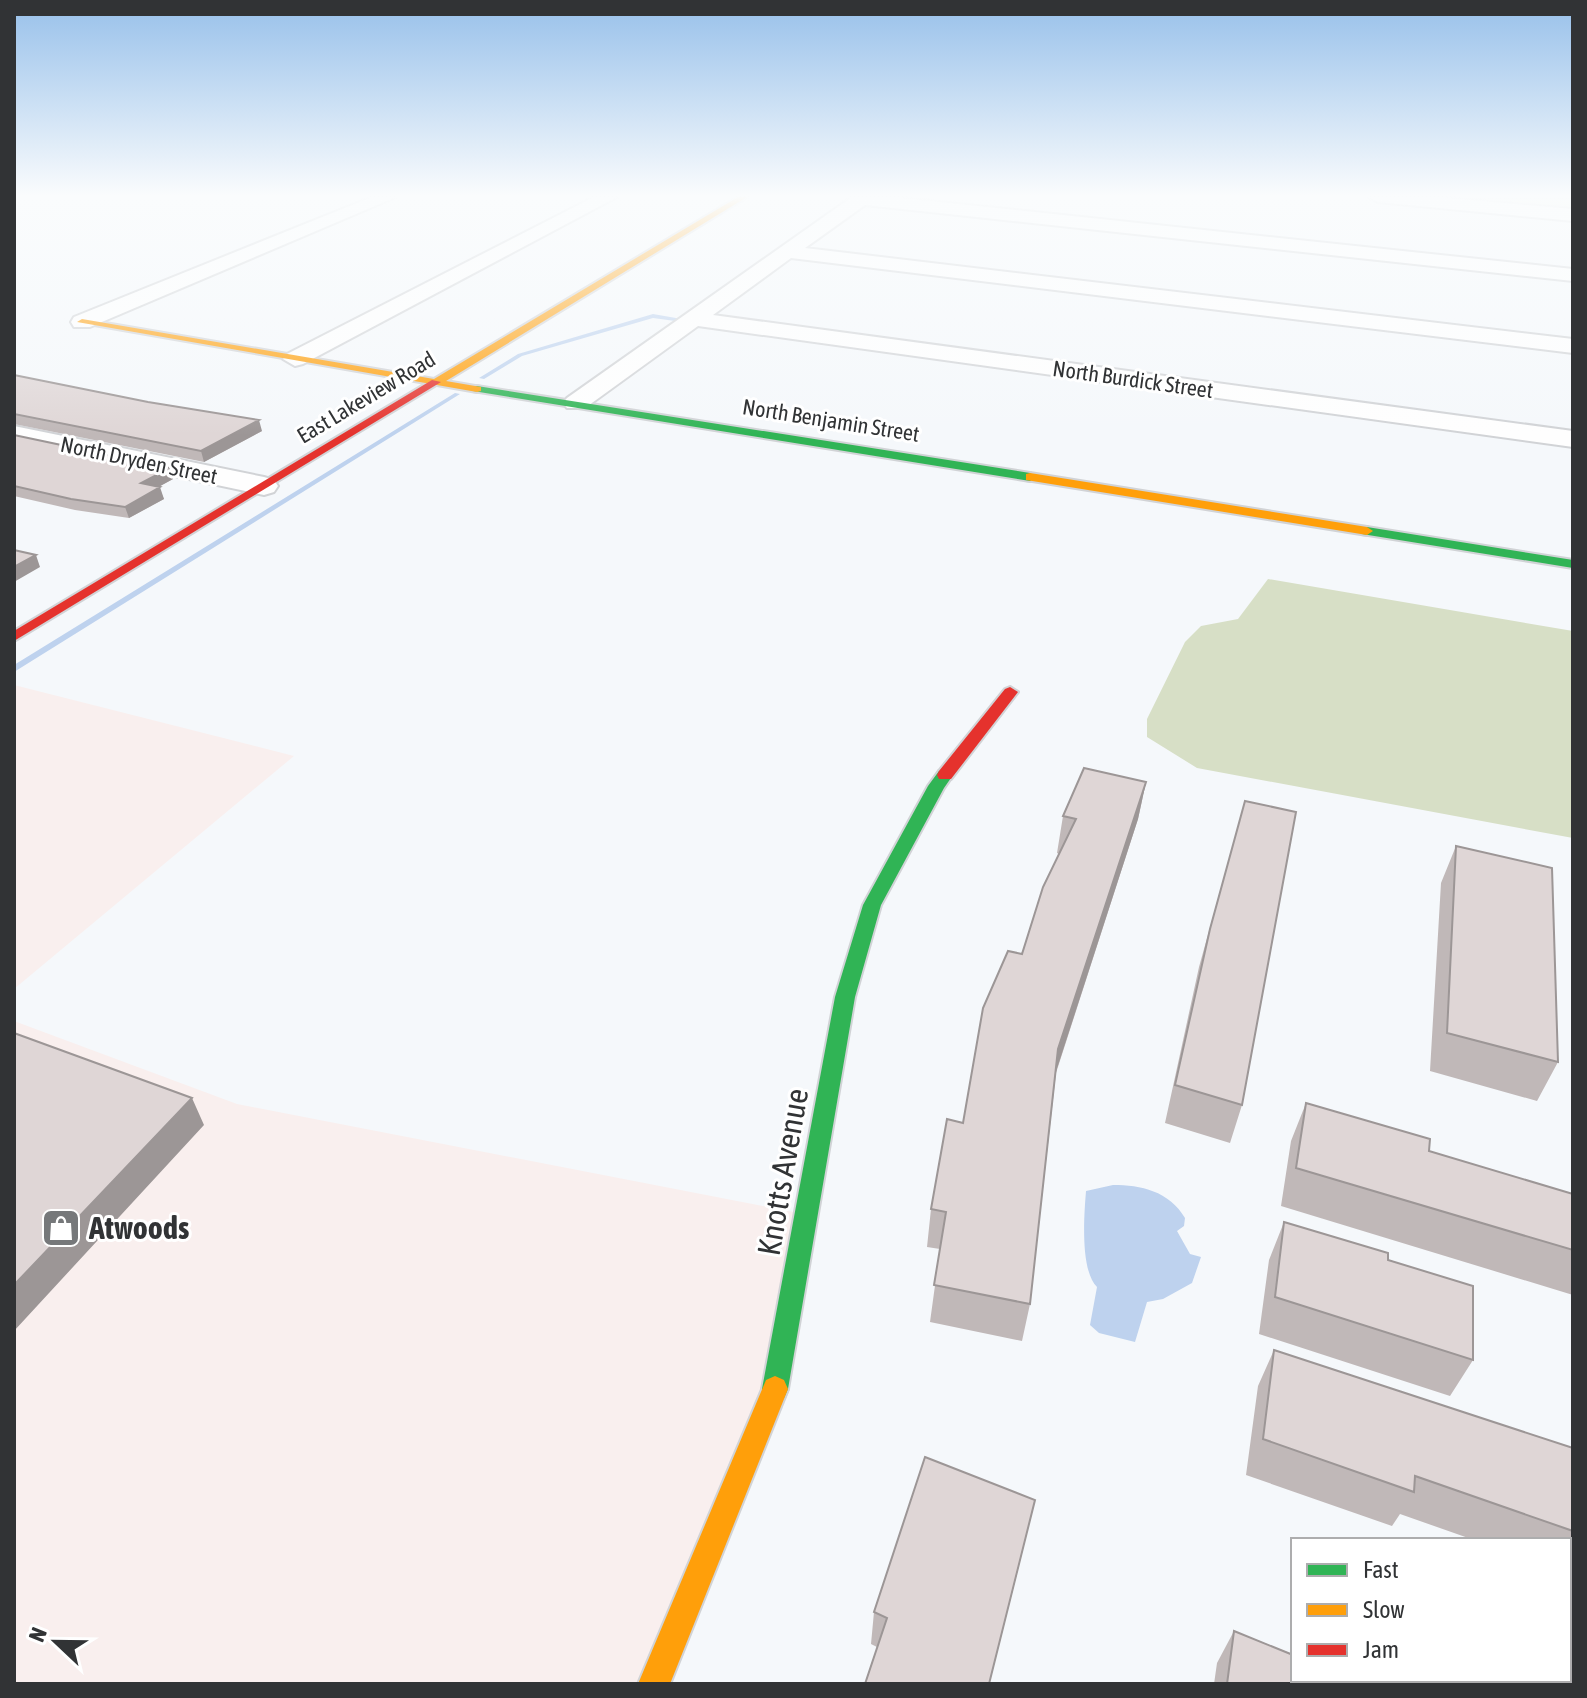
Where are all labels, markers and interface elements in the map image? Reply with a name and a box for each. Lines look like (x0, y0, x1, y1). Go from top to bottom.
street label: East Lakeview Road (292, 346, 440, 448)
street label: North Burdick Street (1051, 355, 1215, 403)
street label: North Benjamin Street (741, 393, 921, 447)
street label: North Dryden Street (58, 431, 220, 489)
street label: Knotts Avenue (750, 1086, 815, 1258)
shop icon: Atwoods (40, 1207, 82, 1249)
place label: Atwoods (88, 1209, 189, 1246)
legend (1291, 1538, 1571, 1682)
text: Fast (1363, 1556, 1399, 1583)
text: Slow (1363, 1596, 1405, 1623)
north arrow (16, 1602, 96, 1682)
text: N (23, 1624, 52, 1645)
text: Jam (1363, 1636, 1399, 1663)

